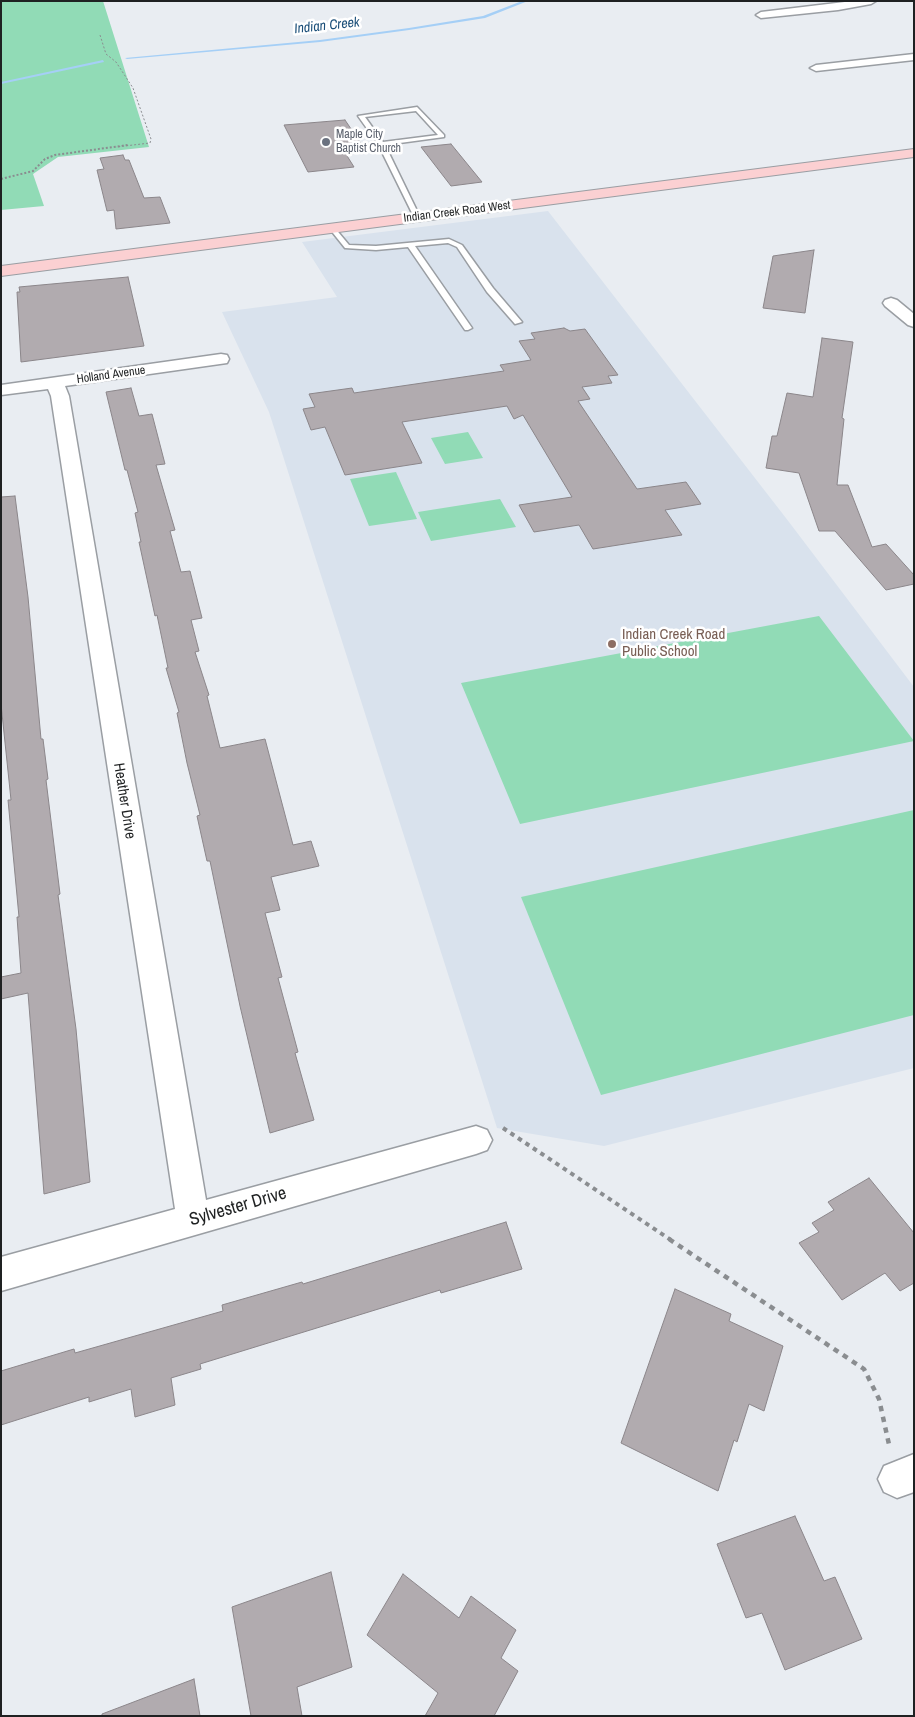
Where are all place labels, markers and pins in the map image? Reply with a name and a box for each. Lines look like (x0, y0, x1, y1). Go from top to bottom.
place label: Maple City Baptist Church (336, 128, 401, 156)
marker: Maple City Baptist Church (320, 136, 332, 148)
place label: Indian Creek Road Public School (622, 626, 725, 661)
marker: Indian Creek Road Public School (606, 638, 618, 650)

